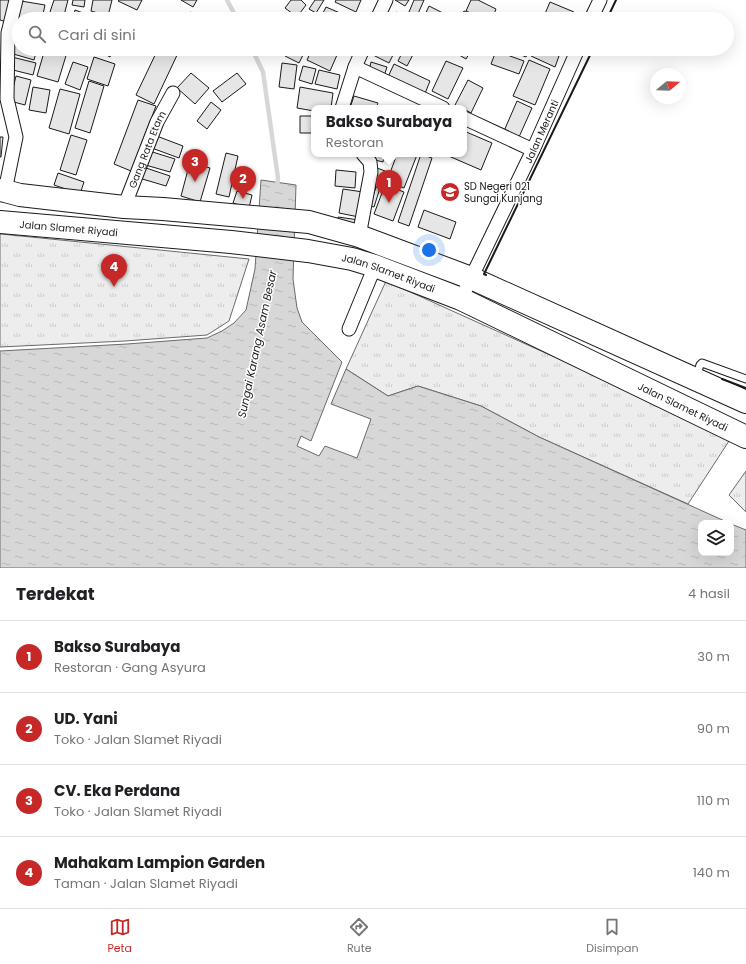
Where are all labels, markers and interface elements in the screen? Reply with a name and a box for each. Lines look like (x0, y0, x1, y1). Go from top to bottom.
search box (12, 12, 734, 56)
icon: search (26, 23, 48, 45)
text: Cari di sini (58, 24, 136, 45)
north arrow (650, 68, 686, 104)
street label: Jalan Meranti (520, 97, 562, 166)
popup (311, 105, 467, 157)
street label: Gang Rata Etam (125, 108, 169, 190)
text: Bakso Surabaya (326, 111, 452, 132)
text: Restoran (326, 133, 384, 152)
pin: 3 (182, 149, 208, 182)
pin: 2 (230, 166, 256, 199)
pin: 1 (376, 170, 402, 203)
place label: SD Negeri 021 Sungai Kunjang (464, 179, 543, 206)
school or university icon: SD Negeri 021 Sungai Kunjang (439, 181, 461, 203)
street label: Jalan Slamet Riyadi (19, 216, 118, 240)
your location (419, 240, 439, 260)
street label: Jalan Slamet Riyadi (340, 250, 438, 296)
pin: 4 (101, 254, 127, 287)
water label: Sungai Karang Asam Besar (234, 268, 281, 419)
street label: Jalan Slamet Riyadi (635, 378, 731, 435)
map controls (698, 520, 734, 556)
button: layers (698, 520, 734, 556)
text: Terdekat (16, 582, 95, 606)
text: 4 hasil (688, 584, 730, 603)
text: Bakso Surabaya (54, 636, 180, 657)
text: 1 (27, 647, 31, 666)
text: 30 m (697, 647, 730, 666)
text: Restoran · Gang Asyura (54, 658, 206, 677)
text: UD. Yani (54, 708, 118, 729)
text: 2 (25, 719, 33, 738)
text: 90 m (697, 719, 730, 738)
text: Toko · Jalan Slamet Riyadi (54, 730, 222, 749)
text: CV. Eka Perdana (54, 780, 180, 801)
text: 3 (25, 791, 33, 810)
text: 110 m (697, 791, 730, 810)
text: Toko · Jalan Slamet Riyadi (54, 802, 222, 821)
text: Mahakam Lampion Garden (54, 852, 265, 873)
text: 4 (25, 863, 33, 882)
text: 140 m (693, 863, 730, 882)
text: Taman · Jalan Slamet Riyadi (54, 874, 238, 893)
tab: Peta (107, 916, 132, 957)
tab: Rute (347, 916, 371, 957)
tab: Disimpan (586, 916, 639, 957)

